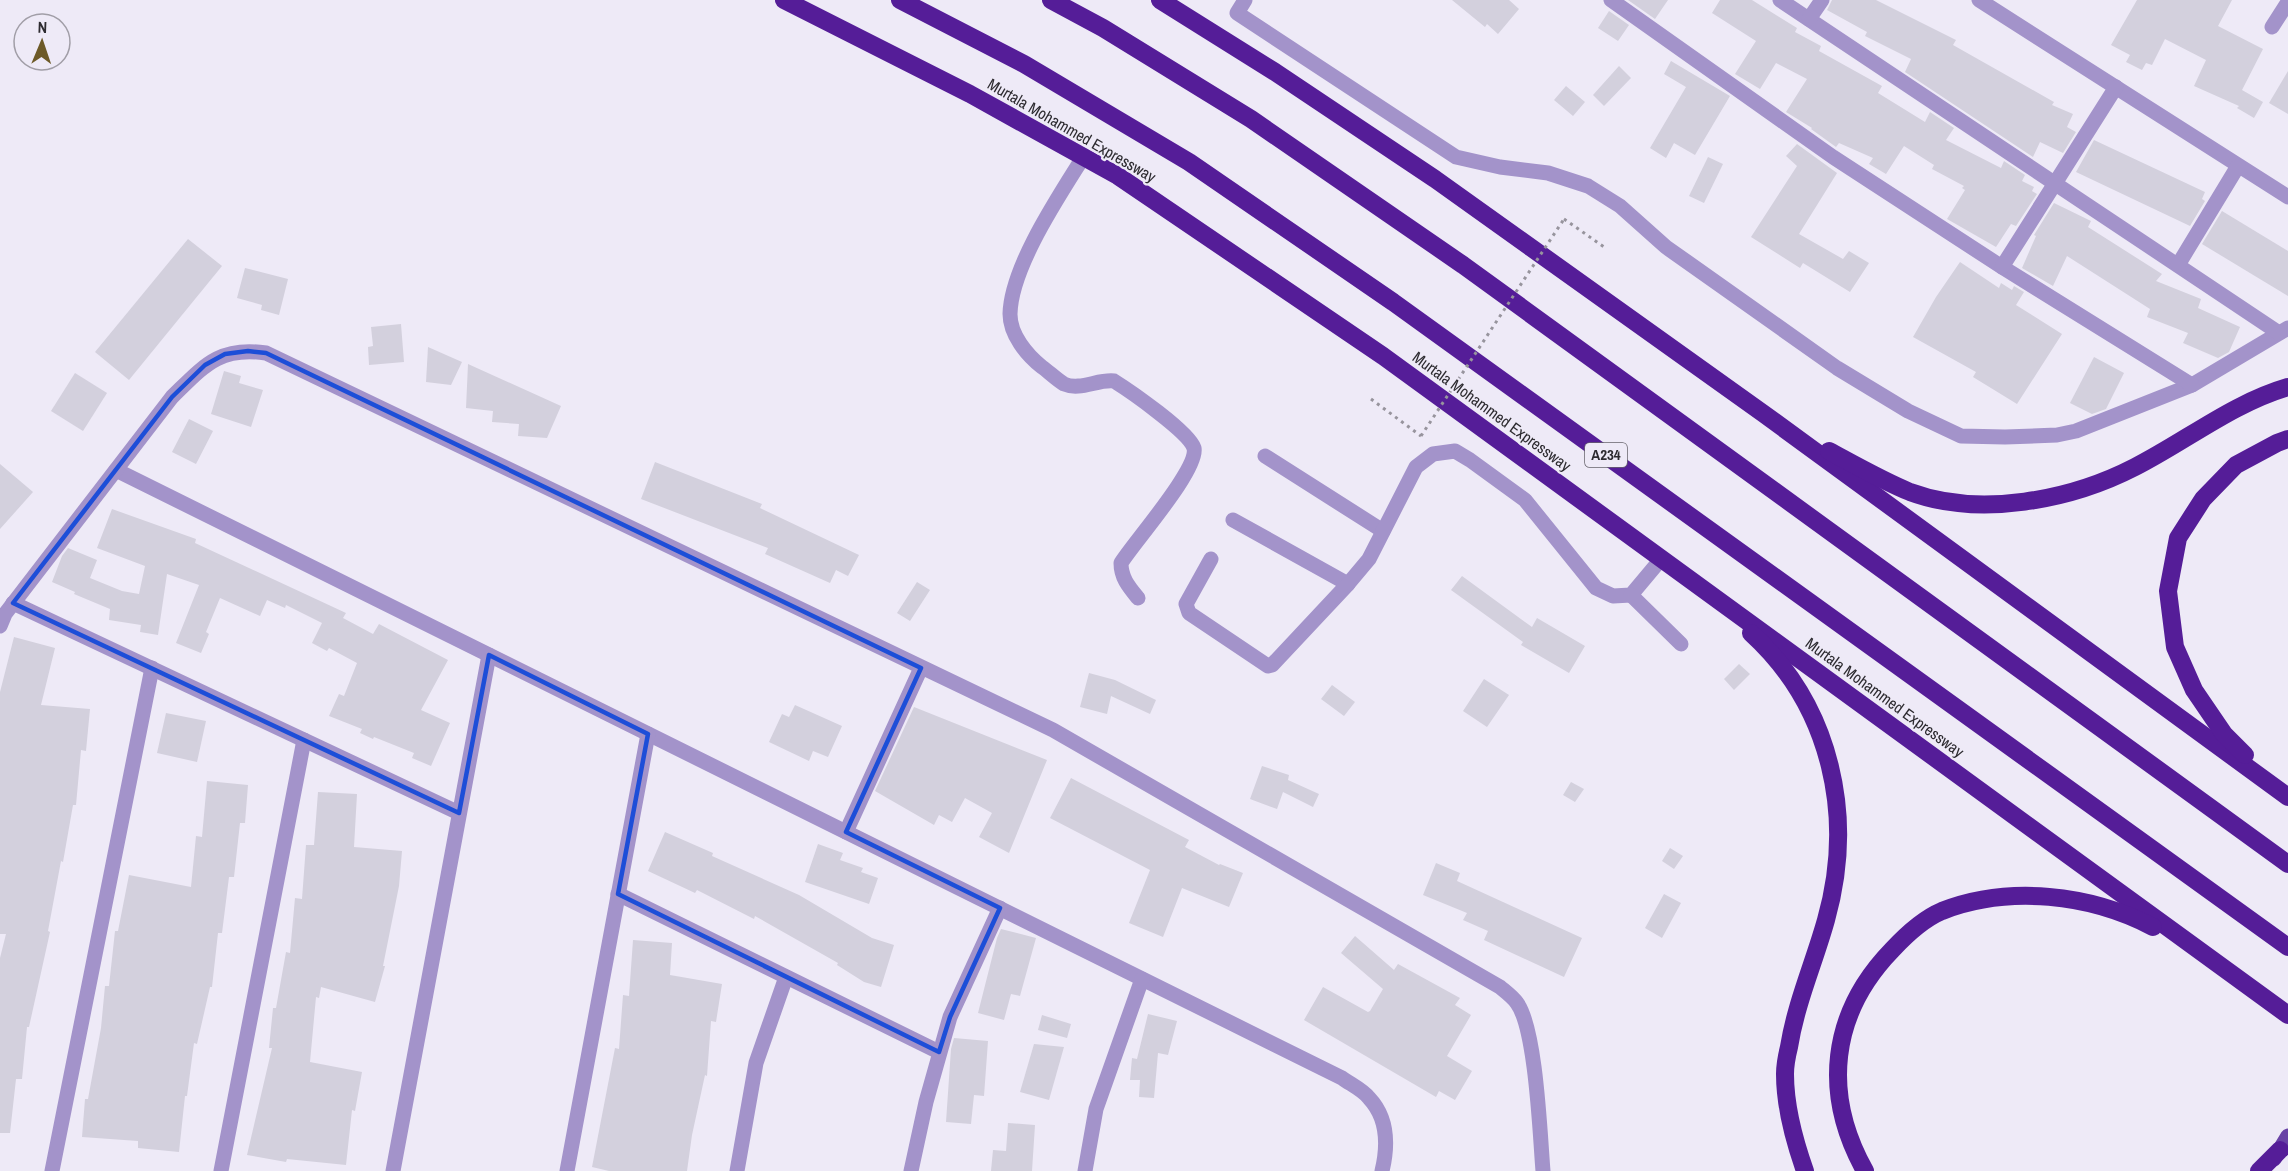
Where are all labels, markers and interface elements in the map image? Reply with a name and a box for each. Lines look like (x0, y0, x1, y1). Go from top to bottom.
north arrow (12, 12, 72, 72)
text: N (37, 16, 48, 38)
street label: Murtala Mohammed Expressway (984, 73, 1161, 188)
street label: Murtala Mohammed Expressway (1408, 346, 1576, 476)
road number: A234 (1585, 443, 1627, 467)
street label: Murtala Mohammed Expressway (1801, 632, 1969, 762)

